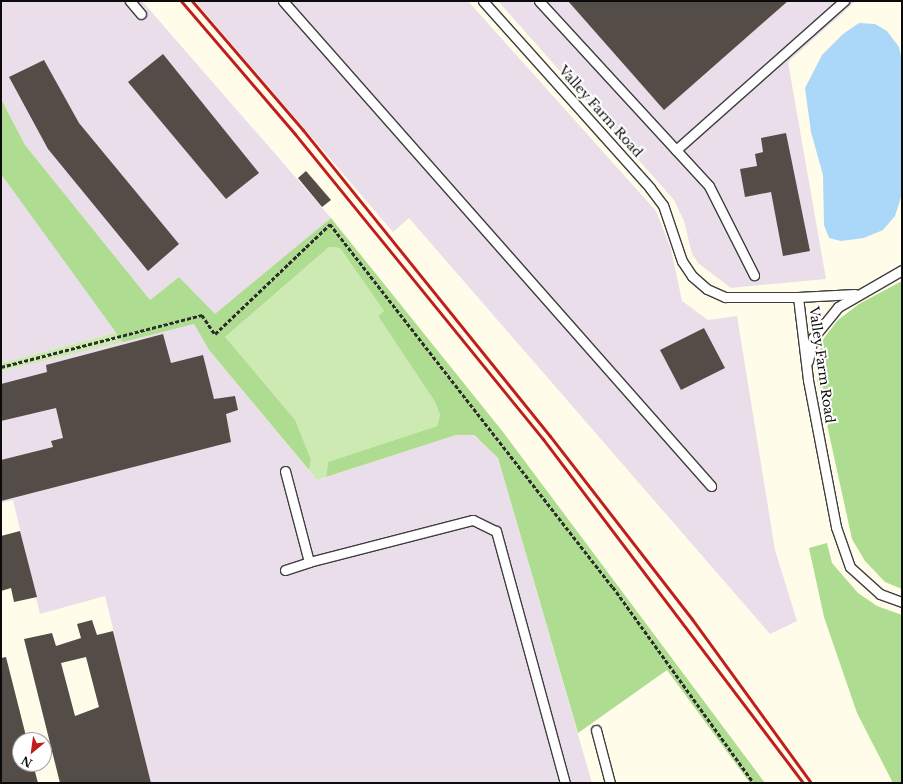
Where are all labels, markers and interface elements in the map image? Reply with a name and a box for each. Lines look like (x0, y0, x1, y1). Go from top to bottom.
street label: Valley Farm Road (555, 63, 645, 161)
street label: Valley Farm Road (805, 306, 837, 424)
north arrow (12, 732, 52, 772)
text: N (19, 753, 35, 770)

